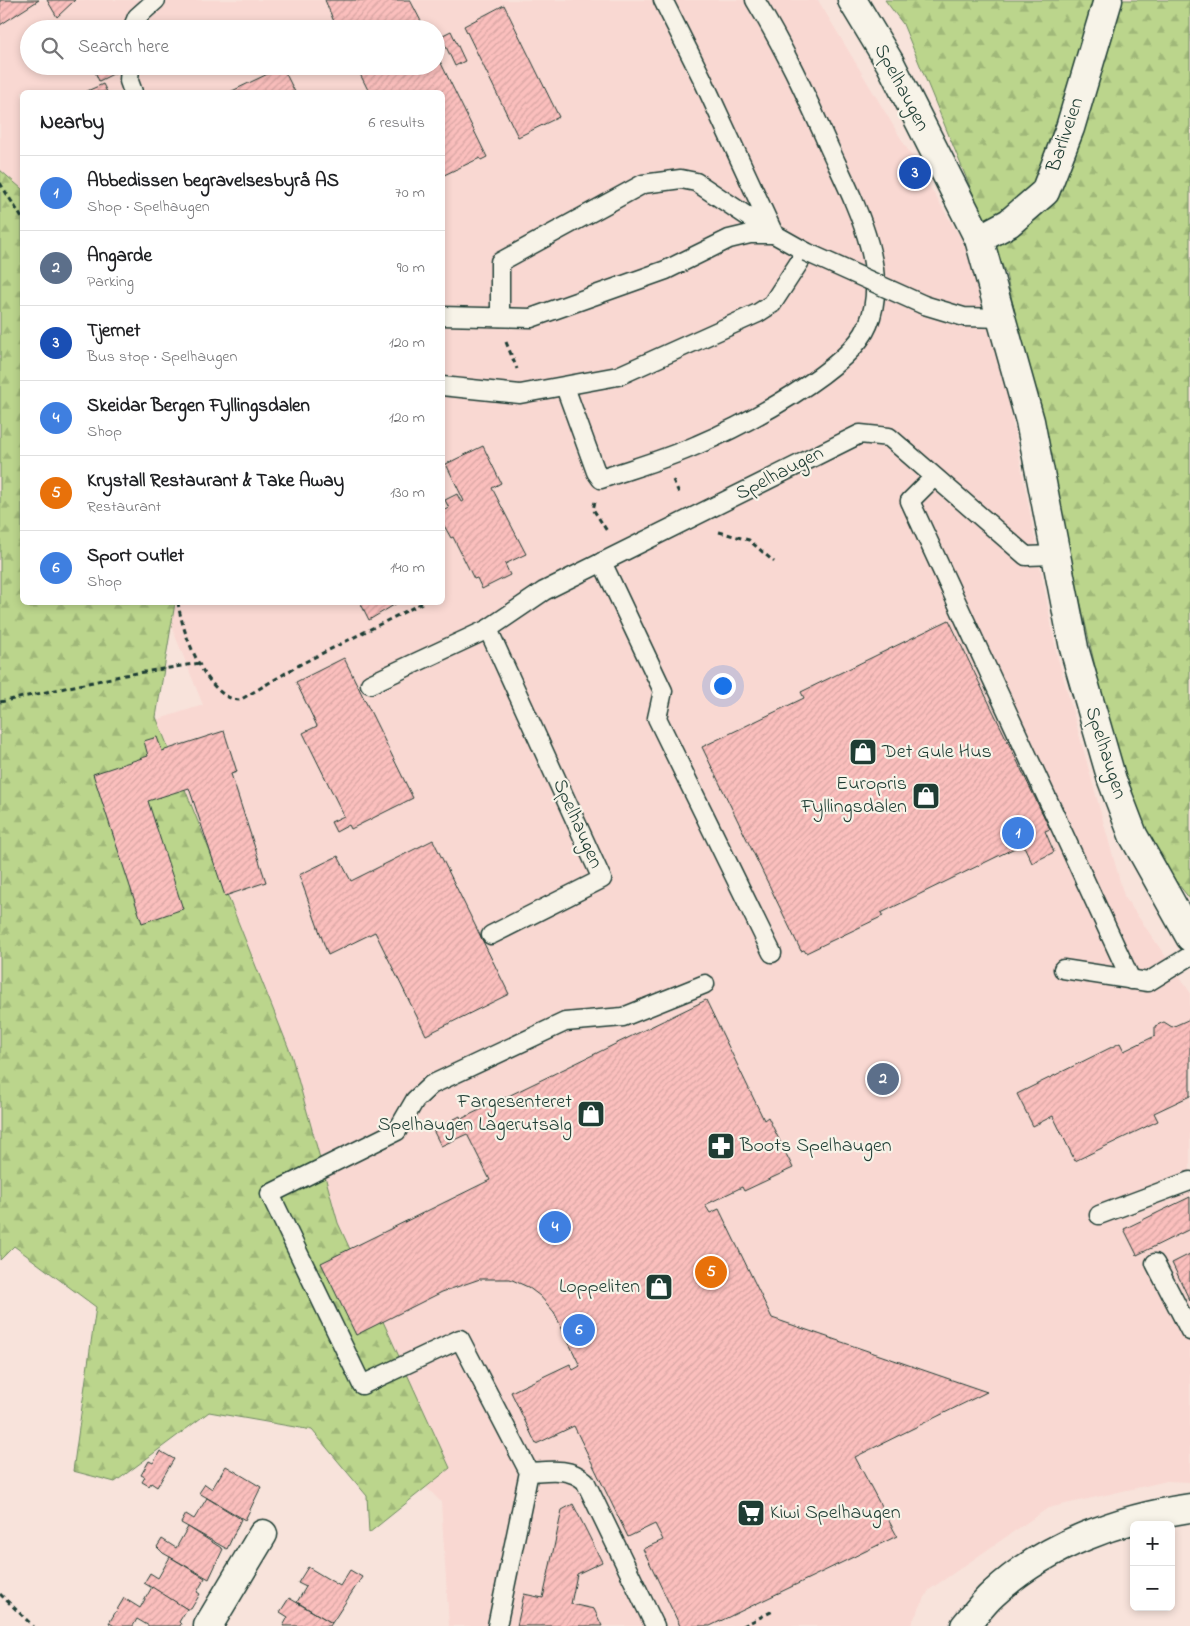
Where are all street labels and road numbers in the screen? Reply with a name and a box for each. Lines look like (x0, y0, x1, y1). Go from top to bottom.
street label: Spelhaugen (865, 39, 936, 138)
street label: Barliveien (1039, 94, 1092, 177)
street label: Spelhaugen (731, 439, 830, 509)
street label: Spelhaugen (1075, 703, 1134, 803)
street label: Spelhaugen (543, 774, 610, 874)

